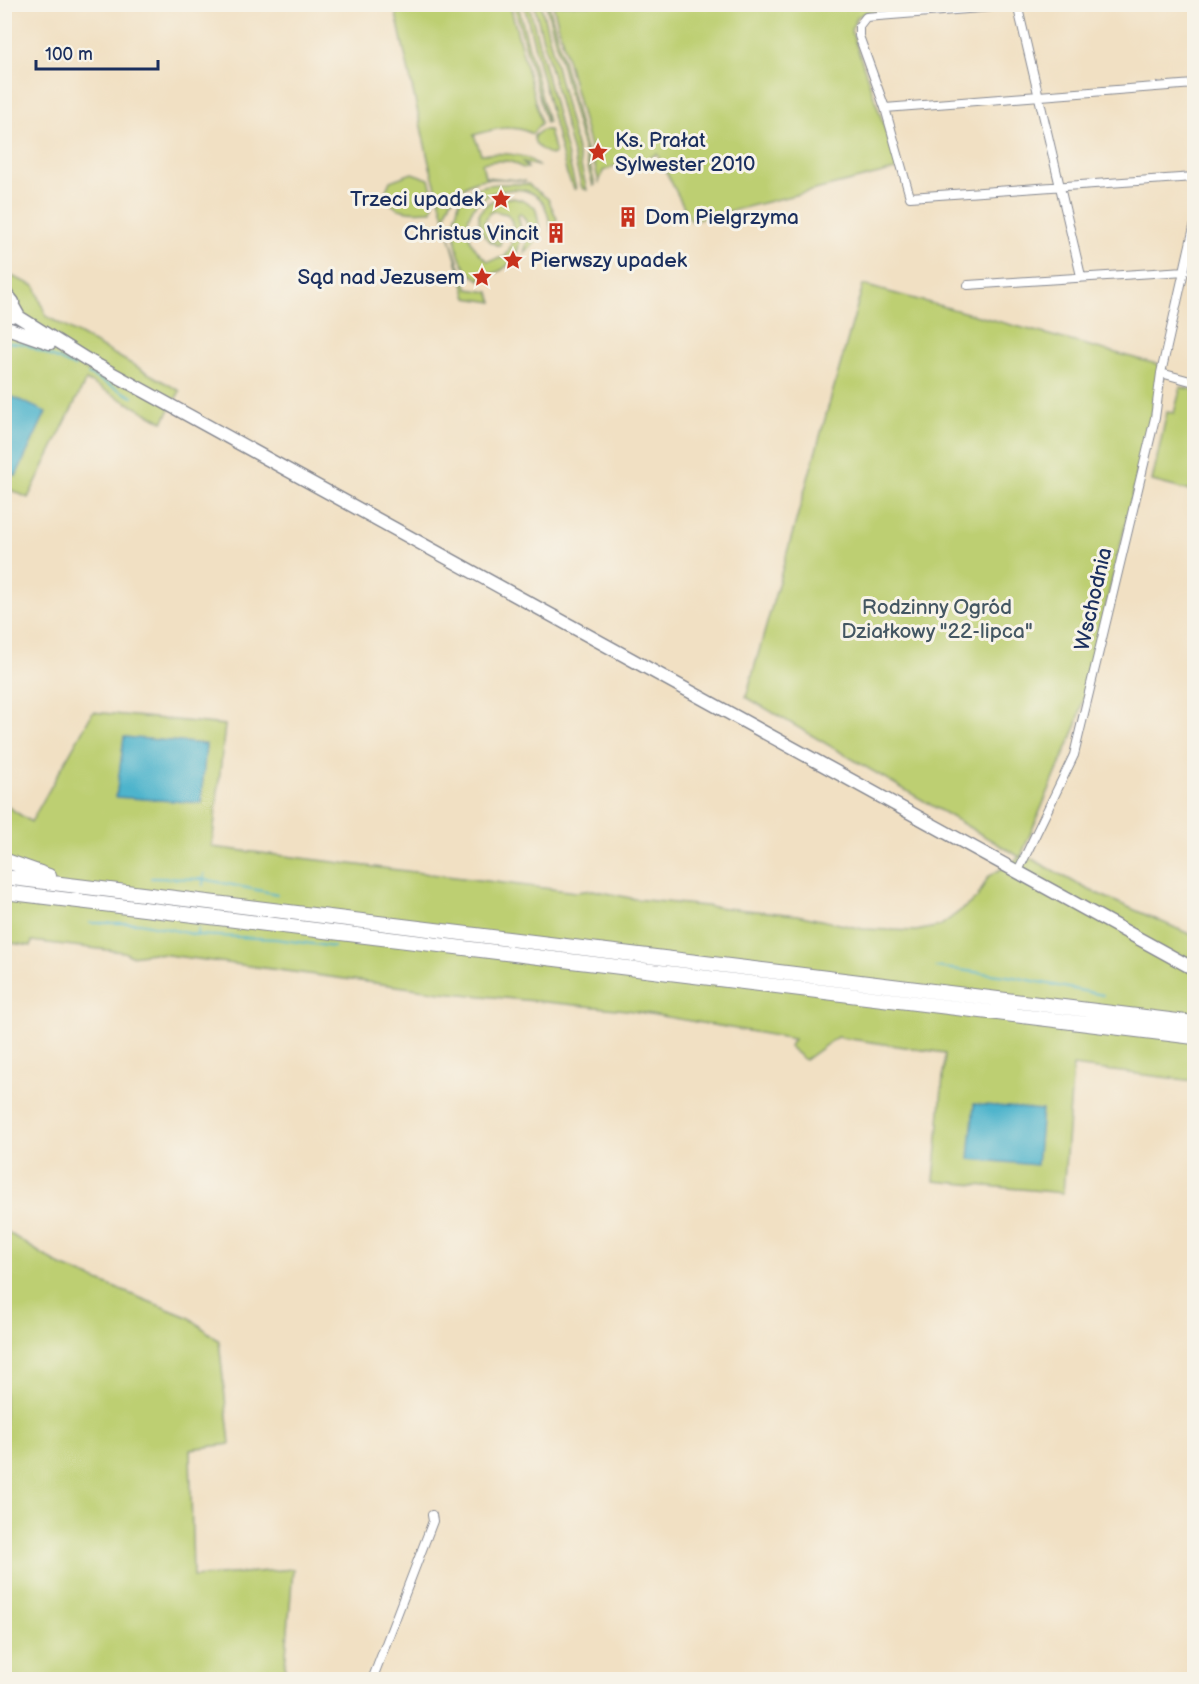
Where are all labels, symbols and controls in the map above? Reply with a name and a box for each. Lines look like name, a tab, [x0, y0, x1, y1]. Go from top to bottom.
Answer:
scale bar	[36, 33, 158, 71]
text: 100 m	[45, 44, 93, 65]
place label: Ks. Prałat Sylwester 2010	[615, 128, 755, 177]
place icon: Ks. Prałat Sylwester 2010	[586, 140, 610, 164]
place label: Trzeci upadek	[350, 187, 485, 212]
place icon: Trzeci upadek	[489, 187, 513, 211]
building icon: Dom Pielgrzyma	[616, 205, 640, 229]
place label: Dom Pielgrzyma	[645, 205, 799, 230]
place label: Christus Vincit	[404, 221, 540, 246]
building icon: Christus Vincit	[544, 221, 568, 245]
place icon: Pierwszy upadek	[501, 248, 525, 272]
place label: Pierwszy upadek	[530, 248, 688, 273]
place label: Sąd nad Jezusem	[297, 265, 465, 290]
place icon: Sąd nad Jezusem	[470, 265, 494, 289]
street label: Wschodnia	[1070, 545, 1117, 653]
park label: Rodzinny Ogród Działkowy "22-lipca"	[841, 595, 1033, 644]

